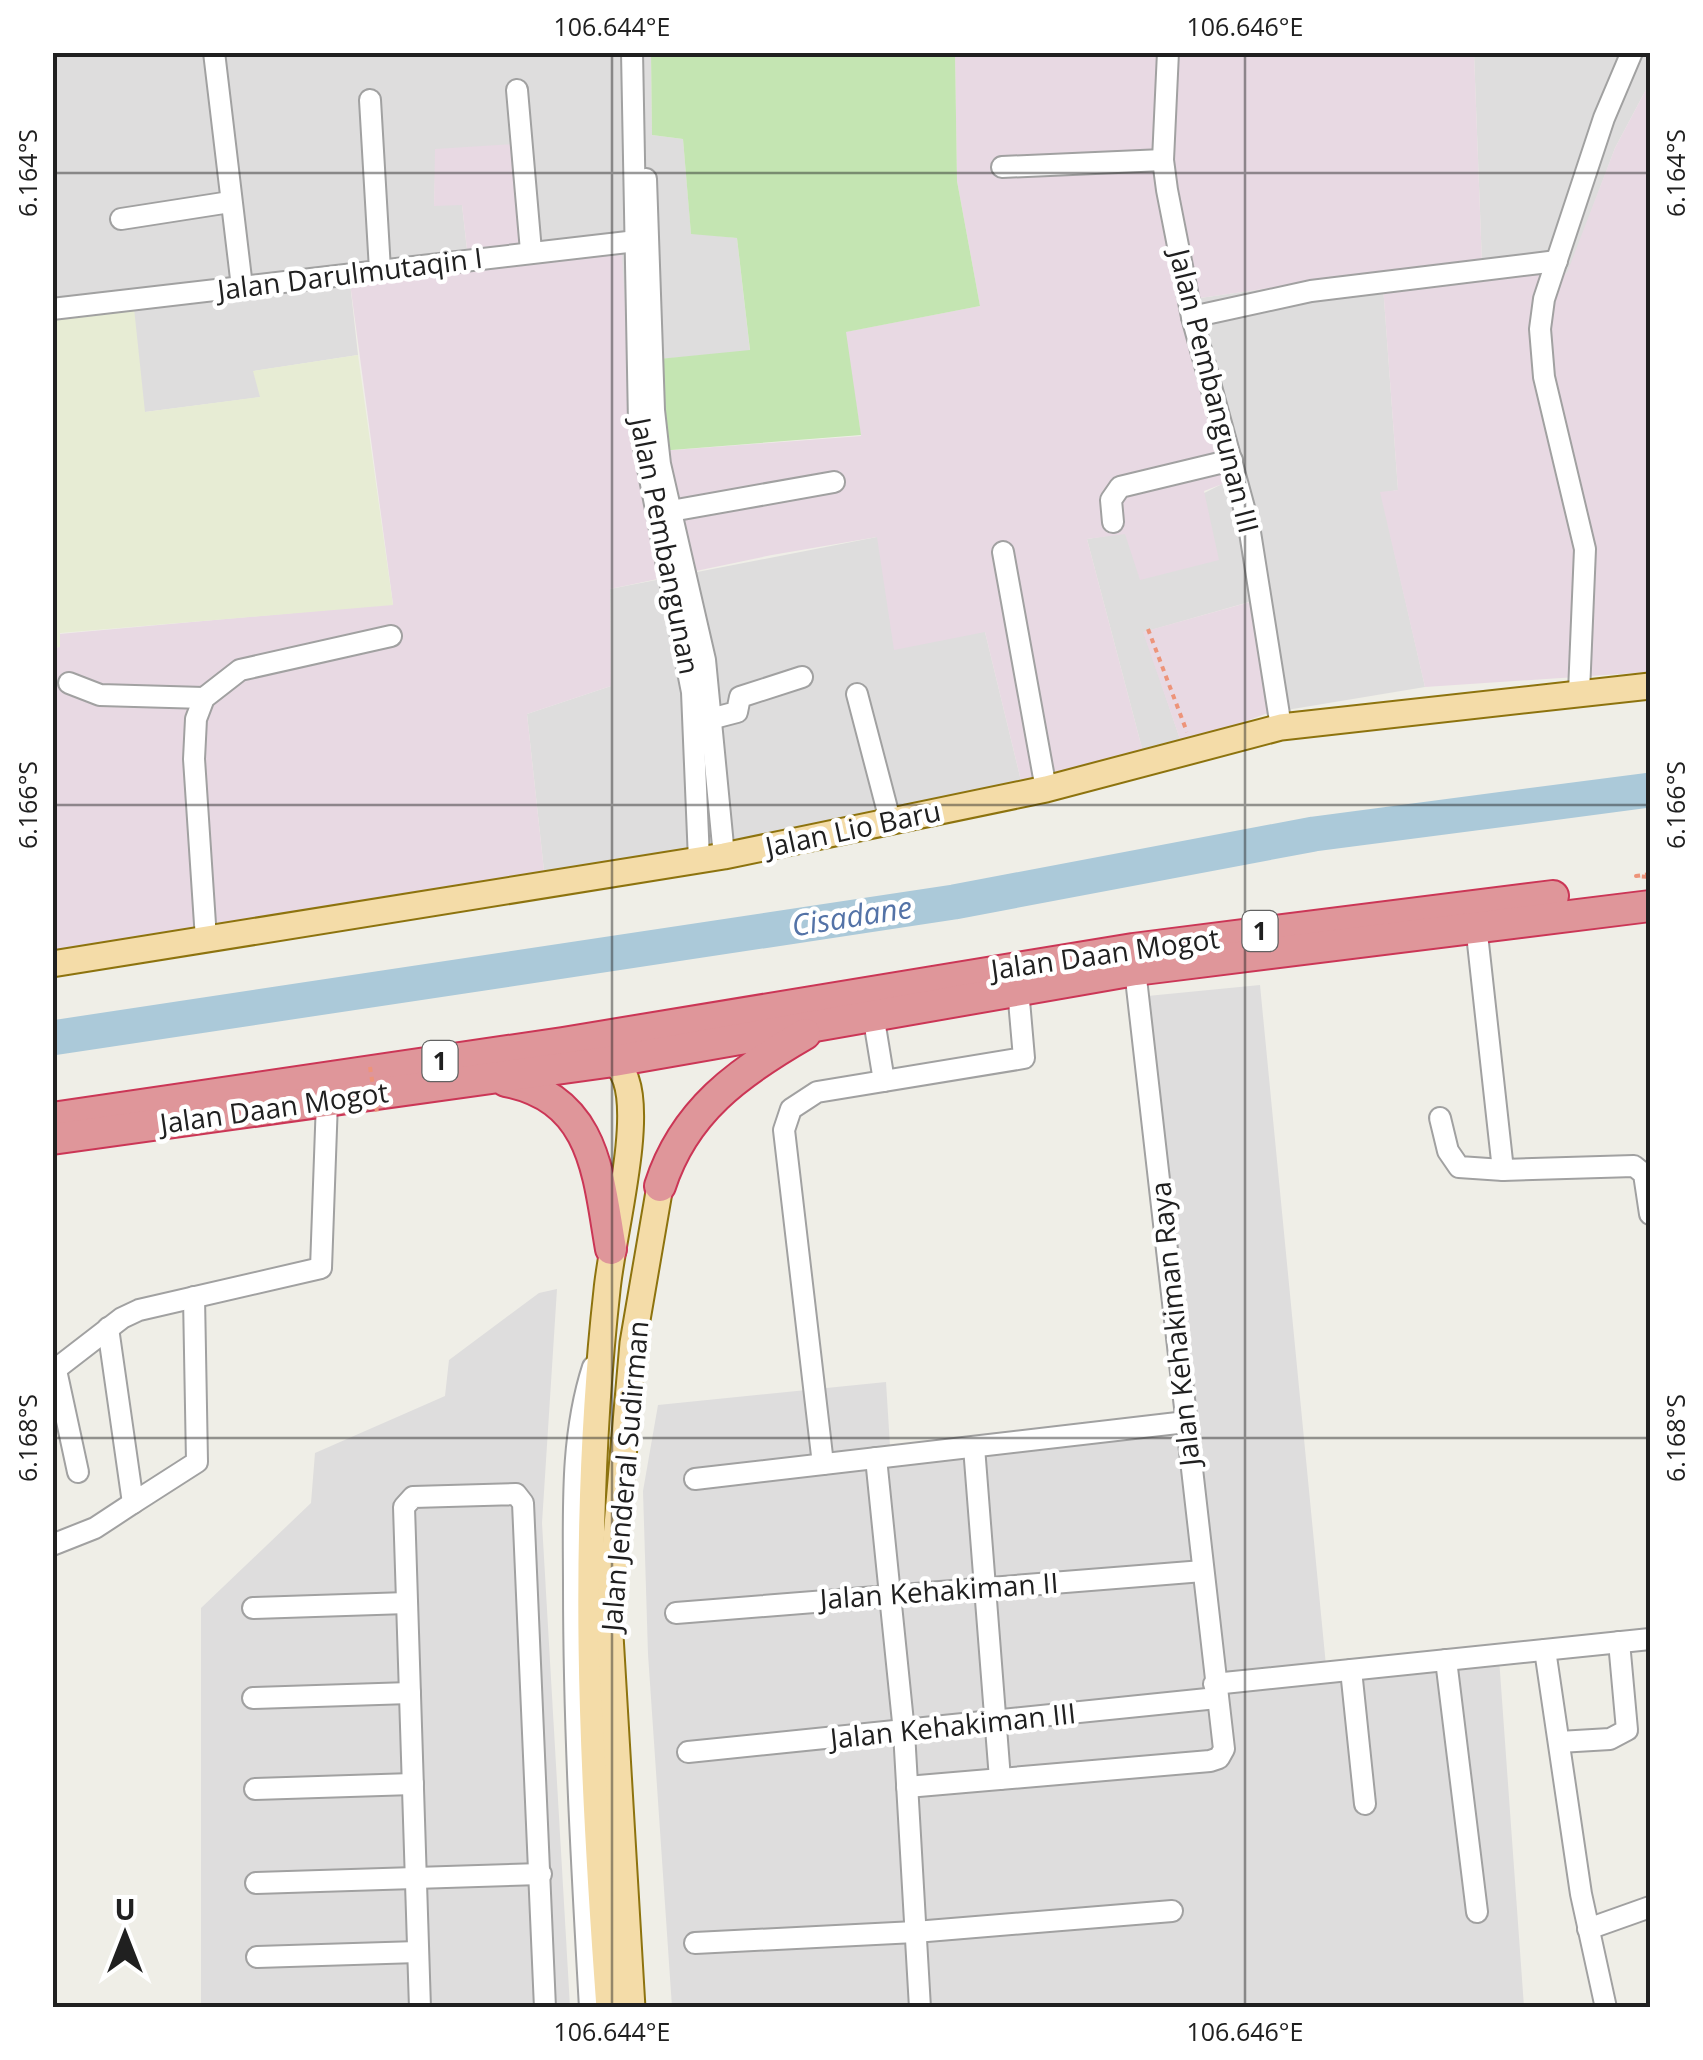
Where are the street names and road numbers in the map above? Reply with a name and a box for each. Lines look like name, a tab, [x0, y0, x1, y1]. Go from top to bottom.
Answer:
street label: Jalan Darulmutaqin I	[212, 238, 485, 308]
street label: Jalan Pembangunan III	[1161, 242, 1269, 537]
street label: Jalan Pembangunan	[622, 411, 710, 677]
street label: Jalan Lio Baru	[759, 791, 944, 866]
road number: 1	[1242, 911, 1278, 951]
street label: Jalan Daan Mogot	[985, 918, 1221, 988]
road number: 1	[422, 1041, 458, 1081]
street label: Jalan Daan Mogot	[154, 1072, 390, 1142]
street label: Jalan Kehakiman Raya	[1140, 1180, 1208, 1471]
street label: Jalan Jenderal Sudirman	[591, 1319, 657, 1636]
street label: Jalan Kehakiman II	[815, 1563, 1060, 1618]
street label: Jalan Kehakiman III	[825, 1693, 1078, 1757]

